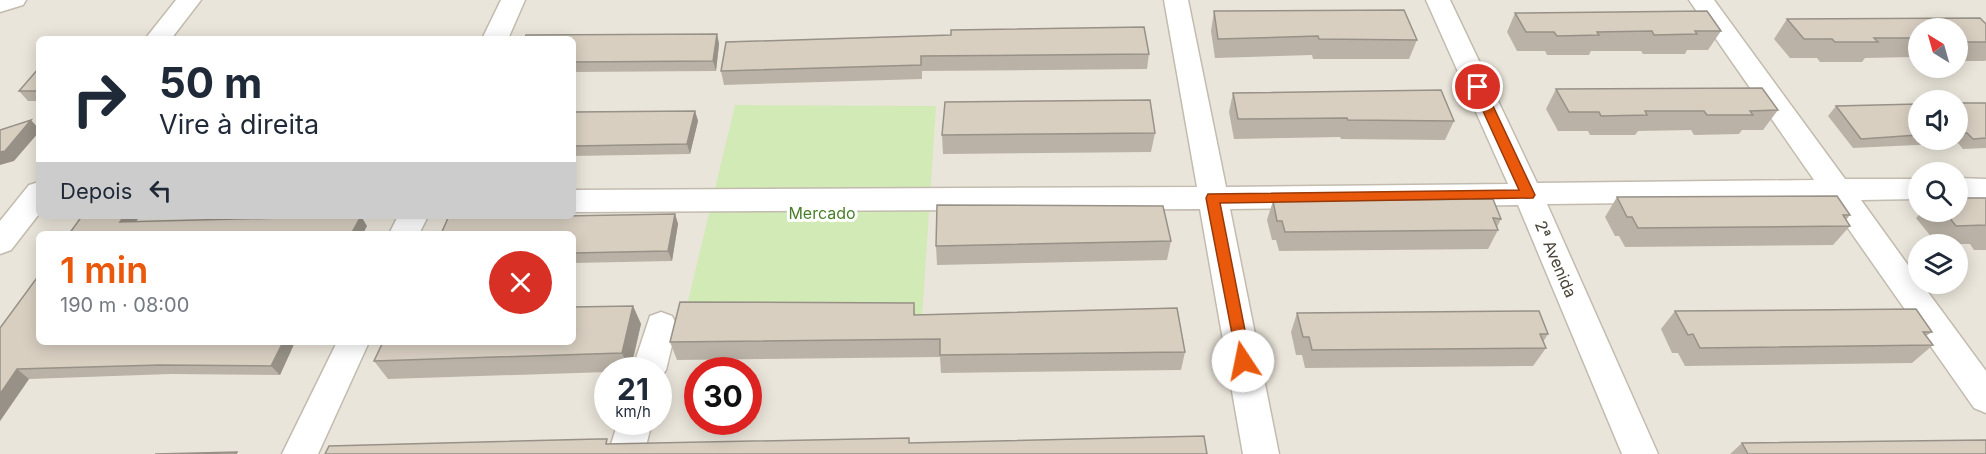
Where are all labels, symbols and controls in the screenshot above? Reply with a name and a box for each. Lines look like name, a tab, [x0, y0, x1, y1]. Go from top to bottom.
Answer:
north arrow	[1908, 18, 1968, 78]
map controls	[1908, 18, 1968, 294]
text: 50 m	[159, 57, 262, 108]
icon: right	[60, 60, 138, 138]
pin	[1452, 61, 1503, 112]
icon: arrive	[1461, 70, 1494, 103]
button: sound	[1908, 90, 1968, 150]
text: Vire à direita	[159, 108, 319, 141]
button: search	[1908, 162, 1968, 222]
icon: left	[144, 174, 177, 207]
text: Depois	[60, 178, 132, 204]
park label: Mercado	[788, 203, 856, 223]
street label: 2ª Avenida	[1531, 218, 1581, 300]
button: layers	[1908, 234, 1968, 294]
text: 1 min	[60, 248, 148, 292]
button: close	[489, 251, 552, 314]
text: 190 m · 08:00	[60, 293, 189, 317]
position arrow	[1211, 329, 1275, 393]
speed limit sign: 30	[684, 357, 762, 435]
text: 21	[617, 371, 649, 407]
text: km/h	[615, 402, 651, 421]

